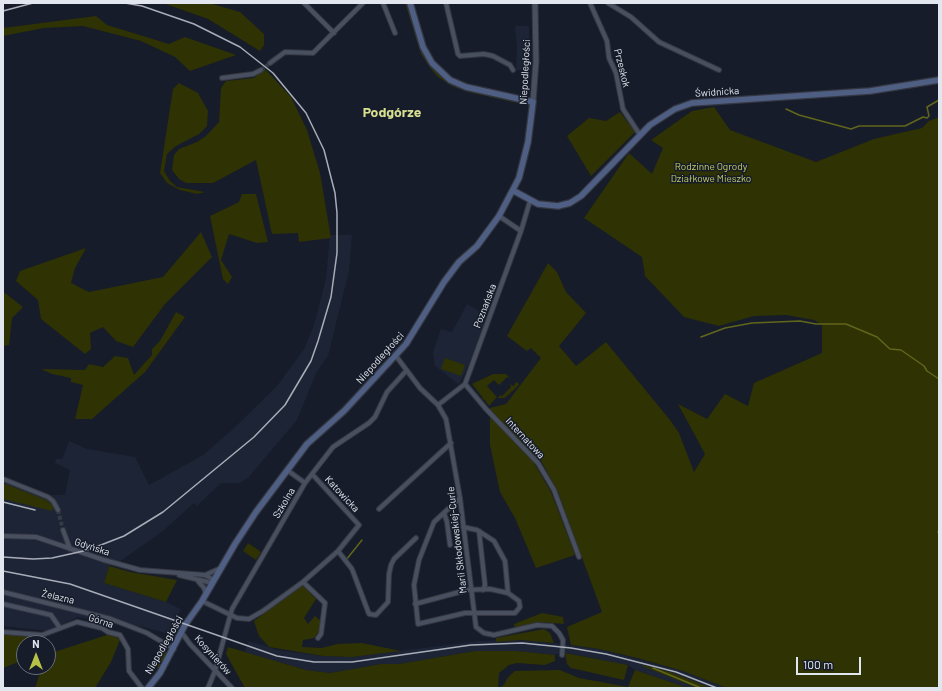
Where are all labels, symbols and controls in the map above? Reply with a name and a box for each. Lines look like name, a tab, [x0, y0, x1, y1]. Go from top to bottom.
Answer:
street label: Niepodległości	[517, 39, 533, 105]
street label: Przeskok	[611, 47, 633, 89]
street label: Świdnicka	[695, 84, 739, 100]
district label: Podgórze	[363, 104, 421, 120]
park label: Rodzinne Ogrody Działkowe Mieszko	[671, 161, 751, 184]
street label: Poznańska	[471, 282, 499, 330]
street label: Niepodległości	[354, 330, 406, 386]
street label: Internatowa	[503, 415, 547, 461]
street label: Katowicka	[322, 473, 362, 515]
street label: Szkolna	[270, 486, 298, 520]
street label: Marii Skłodowskiej-Curie	[445, 486, 469, 594]
street label: Gdyńska	[73, 536, 111, 558]
street label: Żelazna	[40, 587, 76, 607]
street label: Górna	[87, 611, 115, 631]
street label: Niepodległości	[142, 614, 186, 676]
street label: Kosynierów	[192, 632, 234, 678]
north arrow	[16, 635, 56, 675]
text: N	[32, 637, 40, 650]
scale bar	[798, 649, 863, 675]
text: 100 m	[803, 657, 833, 671]

